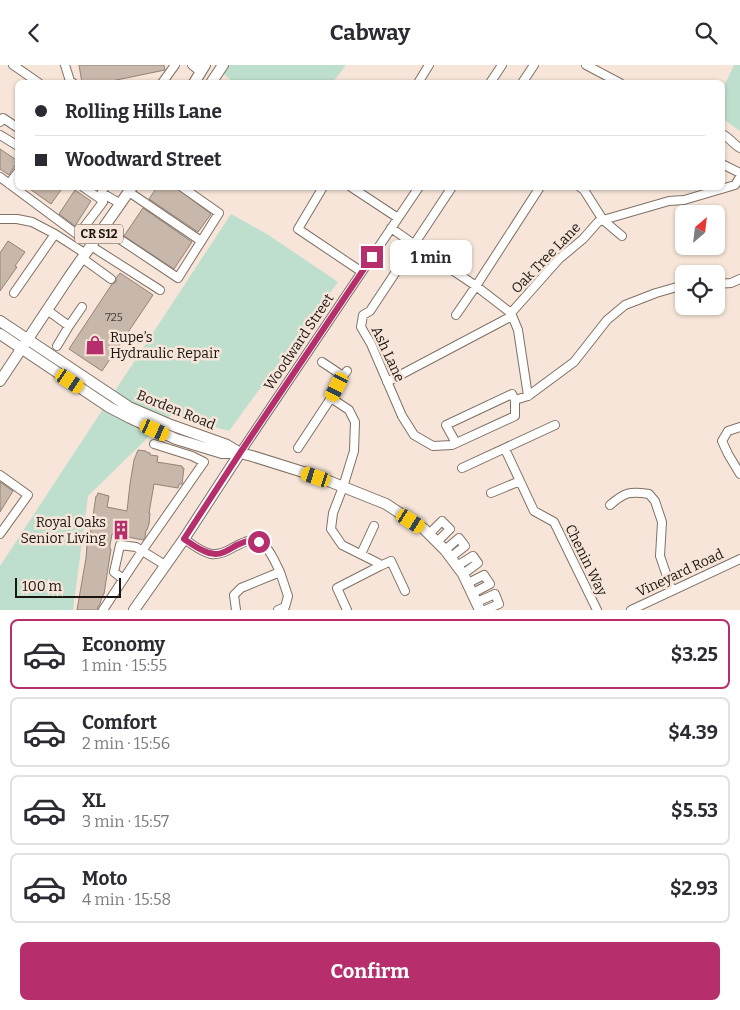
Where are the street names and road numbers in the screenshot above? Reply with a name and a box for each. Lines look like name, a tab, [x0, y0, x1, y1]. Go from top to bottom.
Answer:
street label: Oak Tree Lane	[508, 219, 584, 297]
road number: CR S12	[75, 225, 123, 243]
street label: Woodward Street	[260, 291, 338, 393]
street label: Ash Lane	[368, 323, 408, 385]
street label: Borden Road	[134, 387, 218, 433]
street label: Chenin Way	[561, 521, 611, 599]
street label: Vineyard Road	[634, 545, 726, 601]

